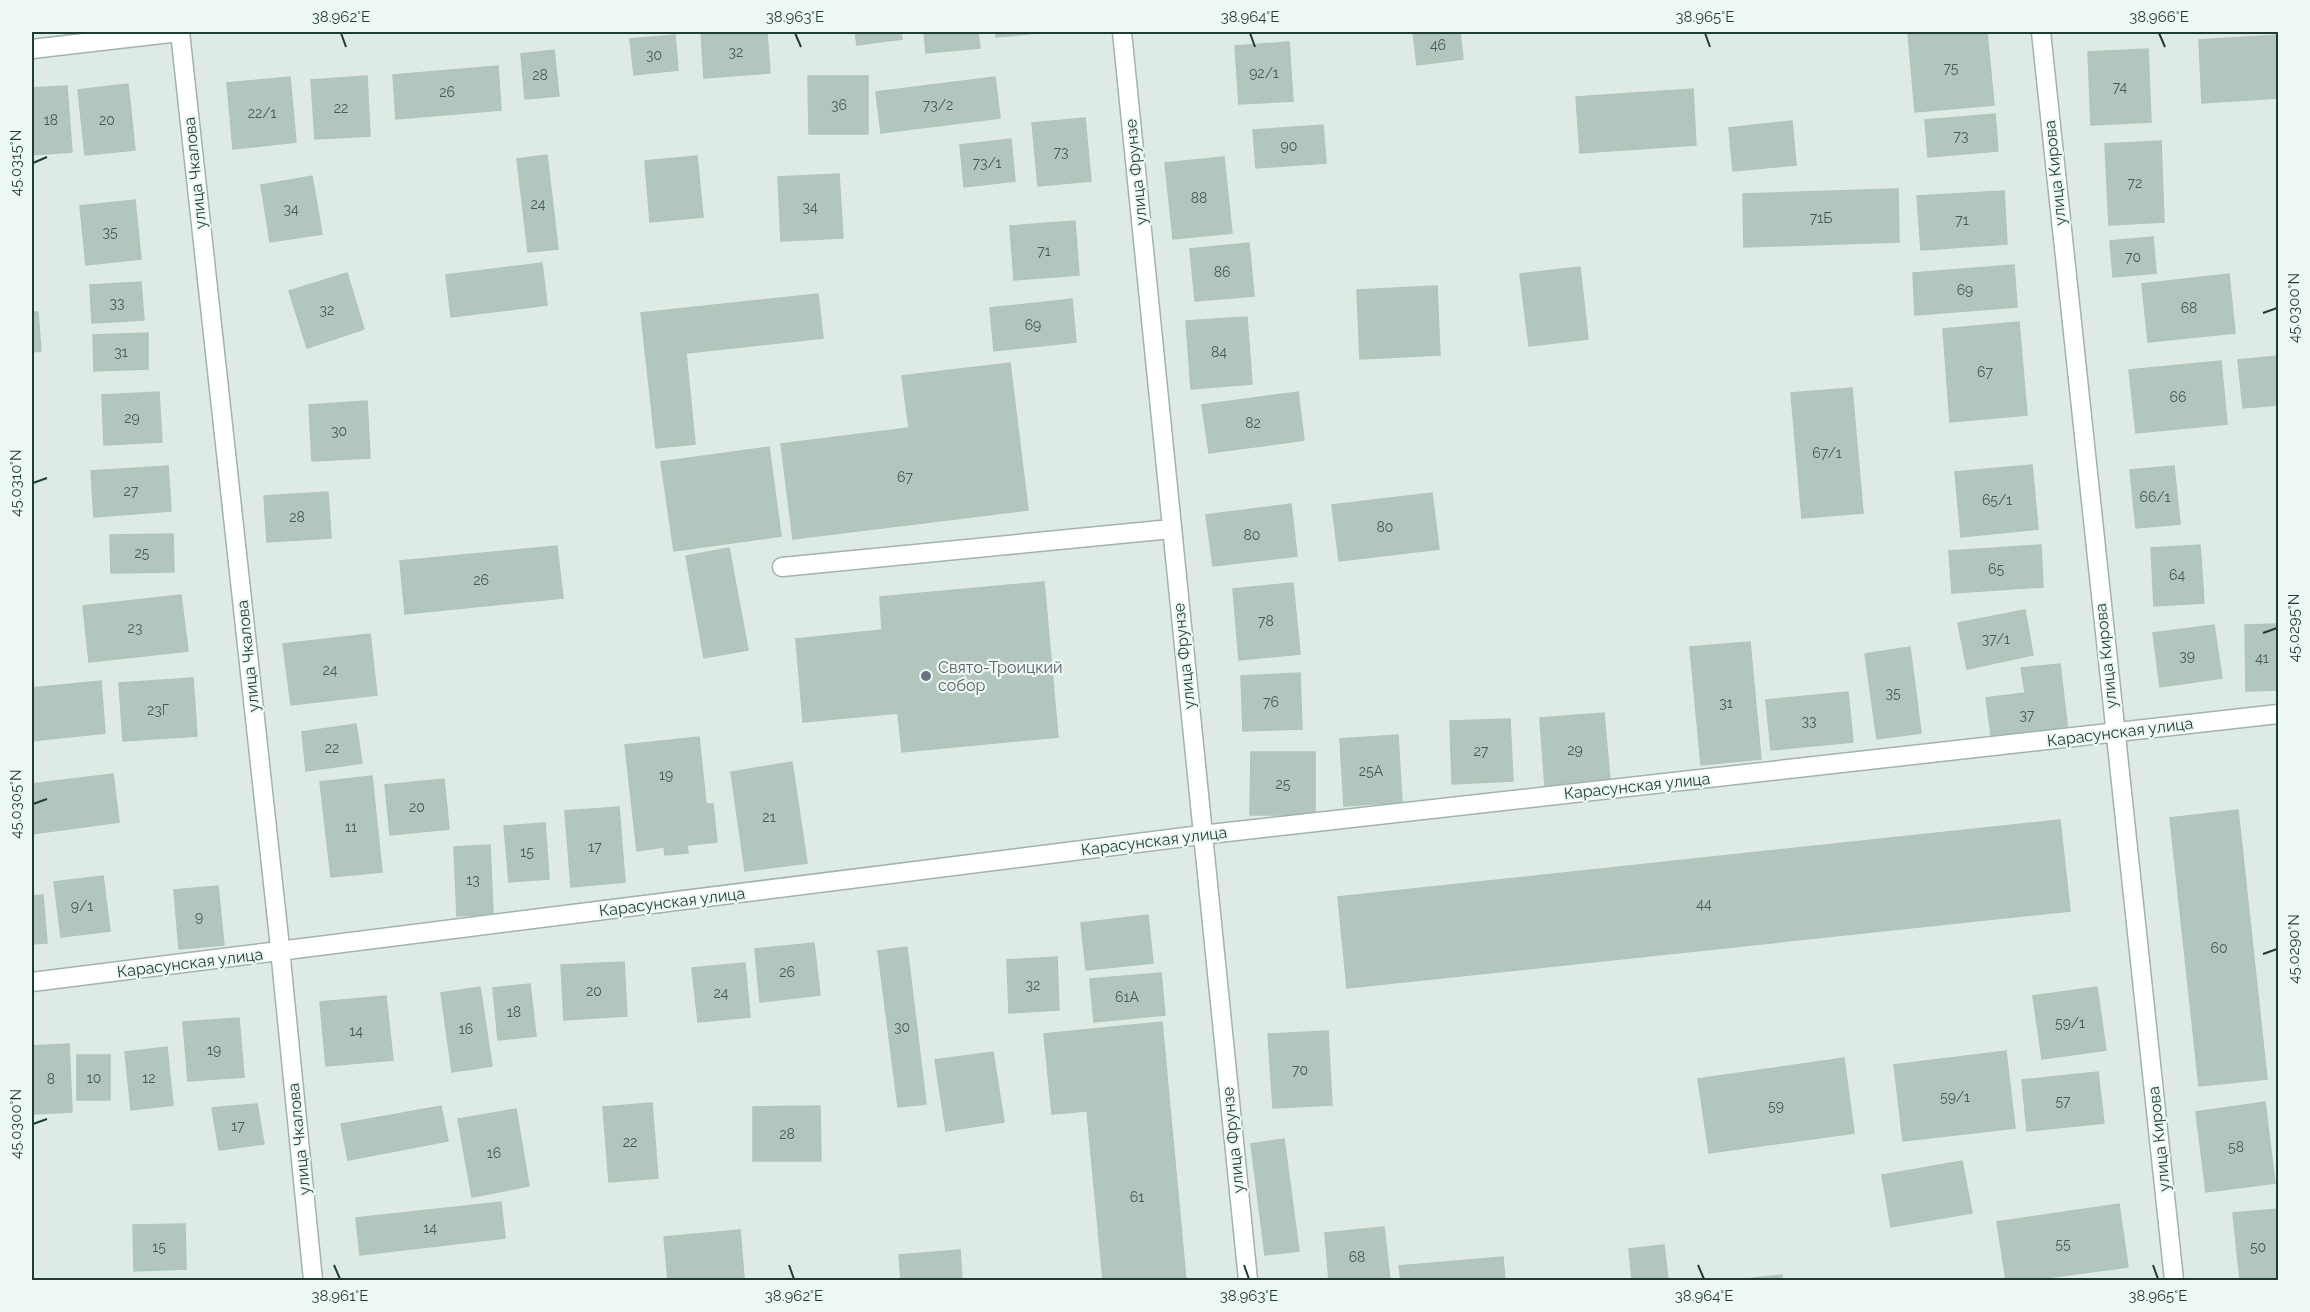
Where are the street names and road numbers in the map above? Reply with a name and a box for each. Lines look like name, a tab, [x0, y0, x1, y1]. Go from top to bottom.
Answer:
street label: улица Чкалова	[180, 116, 210, 230]
street label: улица Фрунзе	[1121, 118, 1151, 226]
street label: улица Кирова	[2040, 119, 2070, 227]
street label: улица Чкалова	[233, 599, 263, 713]
street label: улица Фрунзе	[1169, 602, 1199, 710]
street label: улица Кирова	[2091, 602, 2121, 710]
street label: Карасунская улица	[2046, 714, 2194, 750]
street label: Карасунская улица	[1563, 769, 1711, 803]
street label: Карасунская улица	[1080, 823, 1228, 859]
street label: Карасунская улица	[598, 884, 746, 920]
street label: Карасунская улица	[116, 945, 264, 981]
street label: улица Чкалова	[284, 1082, 314, 1196]
street label: улица Кирова	[2144, 1085, 2174, 1193]
street label: улица Фрунзе	[1218, 1086, 1248, 1194]

